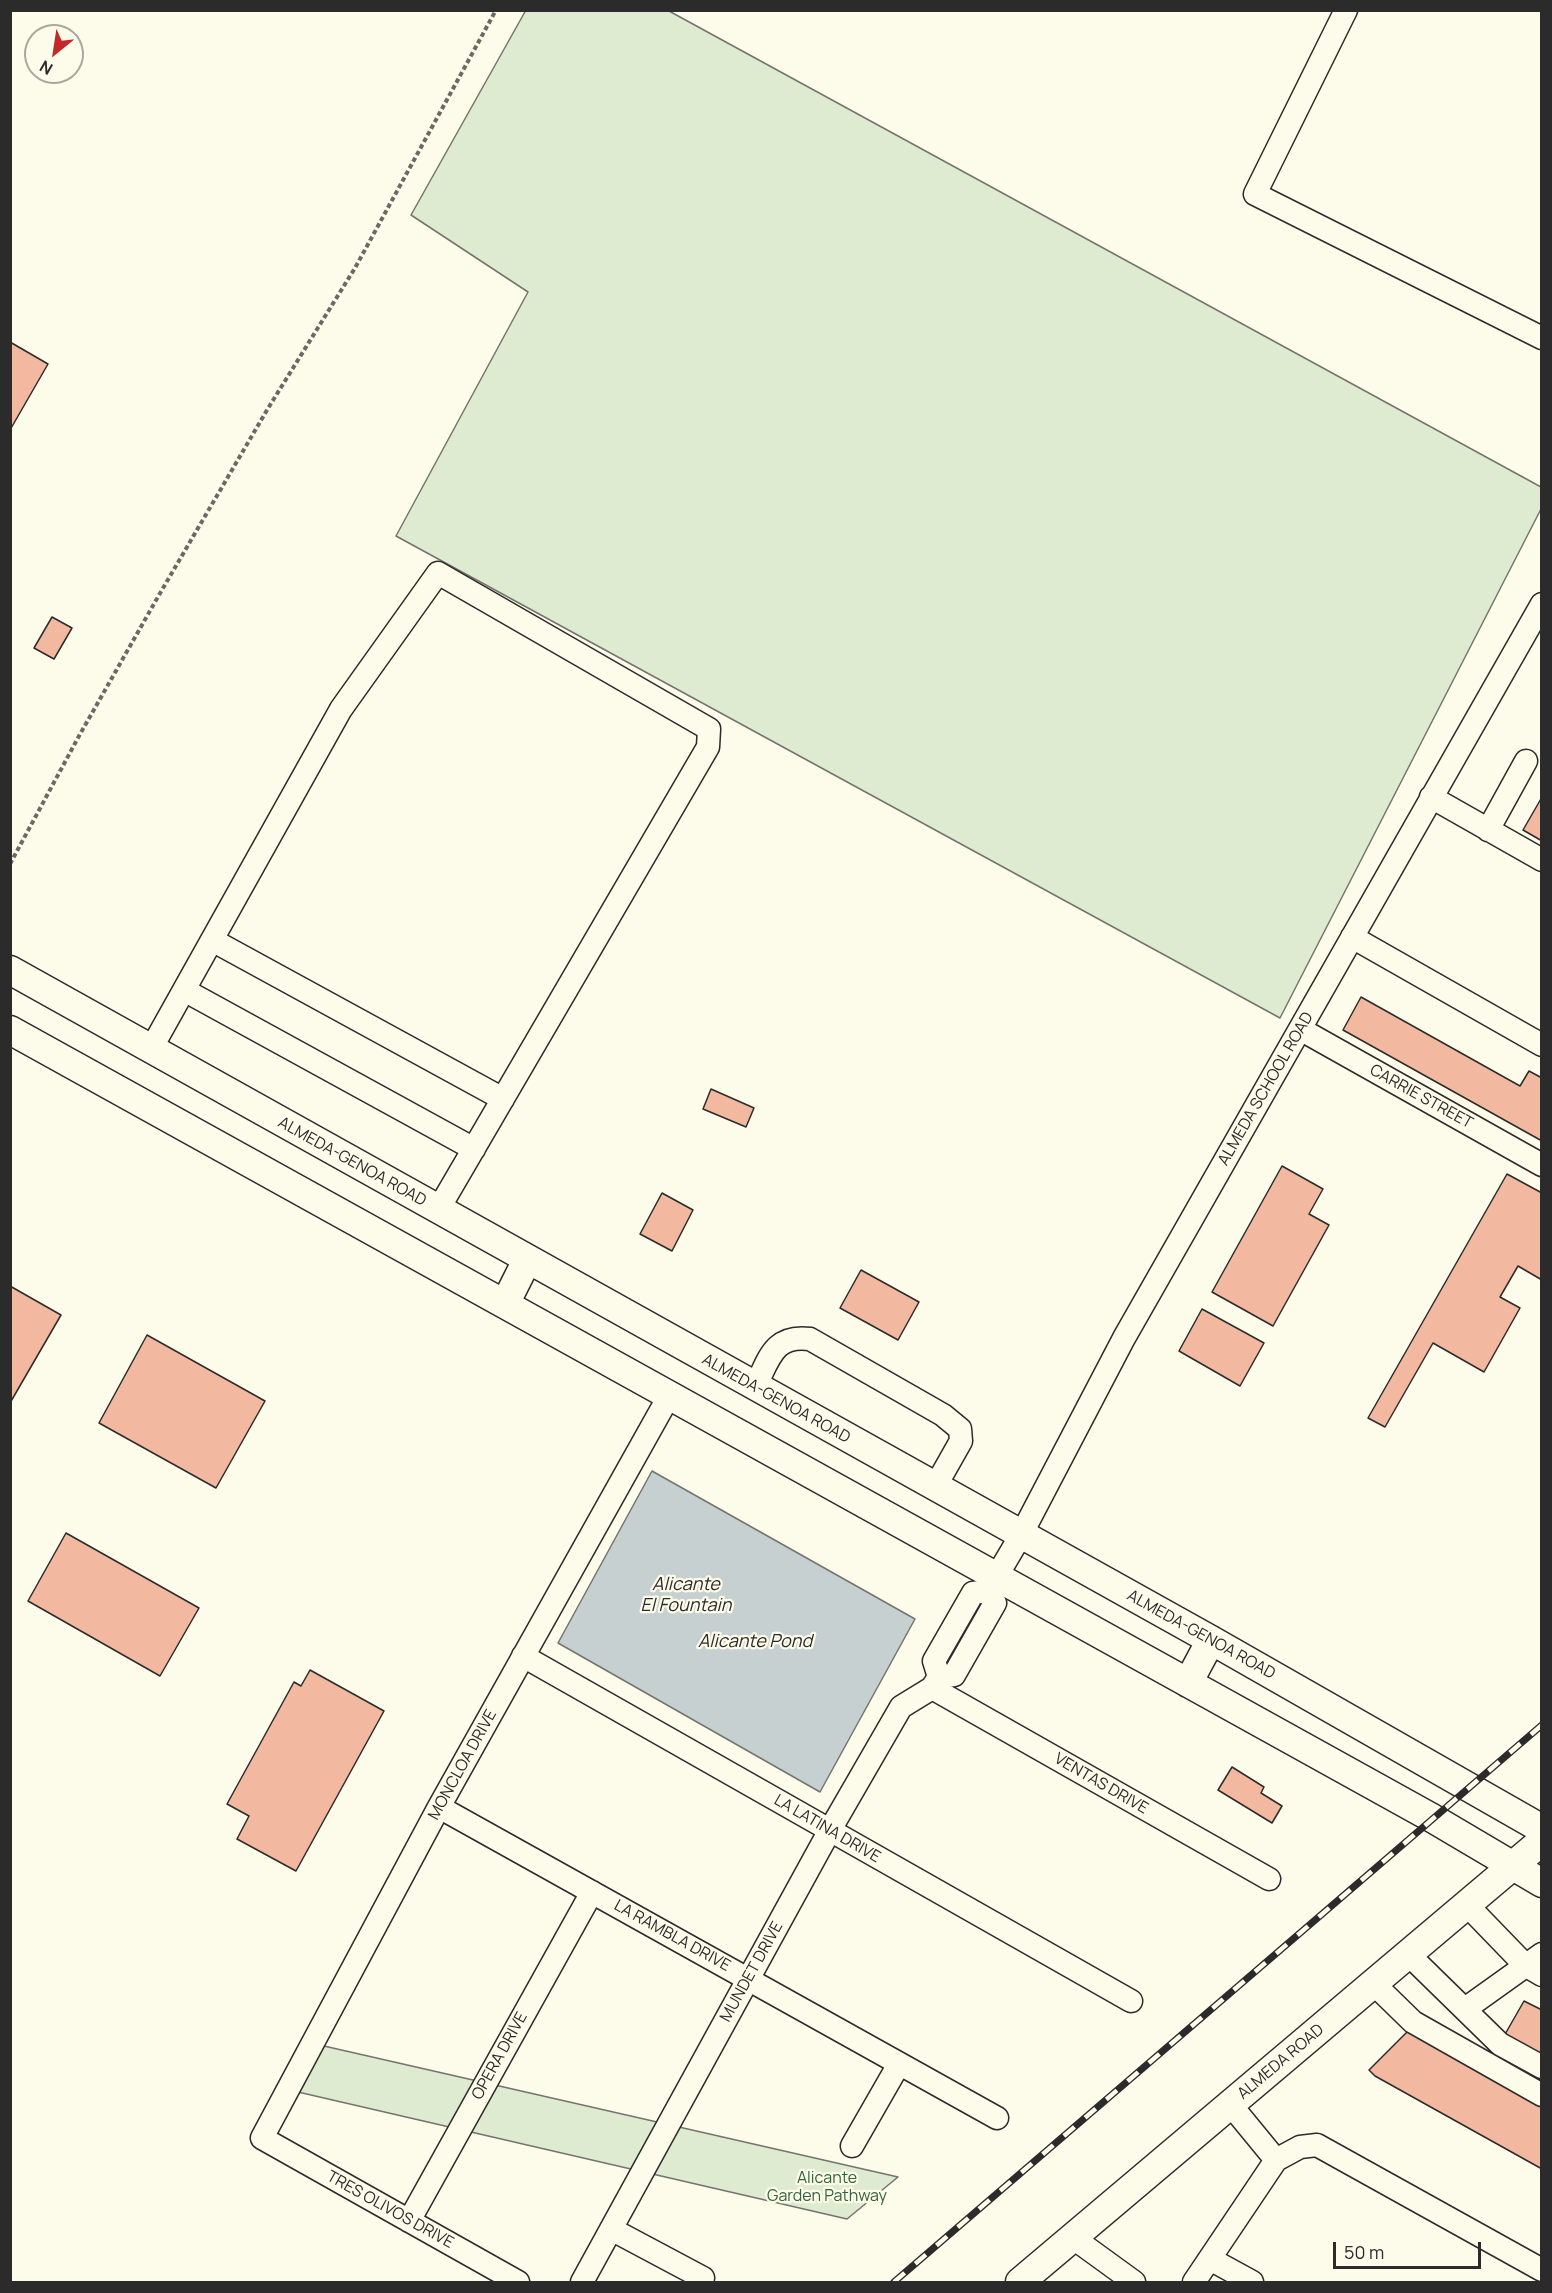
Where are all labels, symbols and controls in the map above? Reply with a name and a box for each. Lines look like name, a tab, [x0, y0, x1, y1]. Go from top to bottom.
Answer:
north arrow	[24, 24, 84, 84]
text: N	[36, 55, 56, 80]
street label: ALMEDA SCHOOL ROAD	[1214, 1009, 1318, 1169]
street label: CARRIE STREET	[1366, 1061, 1476, 1133]
street label: ALMEDA-GENOA ROAD	[275, 1113, 429, 1211]
street label: ALMEDA-GENOA ROAD	[699, 1350, 853, 1448]
water label: Alicante El Fountain	[641, 1574, 731, 1616]
street label: ALMEDA-GENOA ROAD	[1124, 1586, 1278, 1684]
water label: Alicante Pond	[698, 1631, 812, 1653]
street label: MONCLOA DRIVE	[425, 1706, 501, 1824]
street label: VENTAS DRIVE	[1051, 1749, 1151, 1819]
street label: LA LATINA DRIVE	[770, 1791, 884, 1867]
street label: LA RAMBLA DRIVE	[611, 1896, 733, 1976]
street label: MUNDET DRIVE	[717, 1919, 787, 2025]
street label: OPERA DRIVE	[468, 2009, 532, 2103]
street label: ALMEDA ROAD	[1234, 2020, 1328, 2104]
street label: TRES OLIVOS DRIVE	[323, 2167, 457, 2253]
park label: Alicante Garden Pathway	[767, 2169, 887, 2207]
scale bar	[1336, 2230, 1484, 2268]
text: 50 m	[1344, 2240, 1384, 2264]

